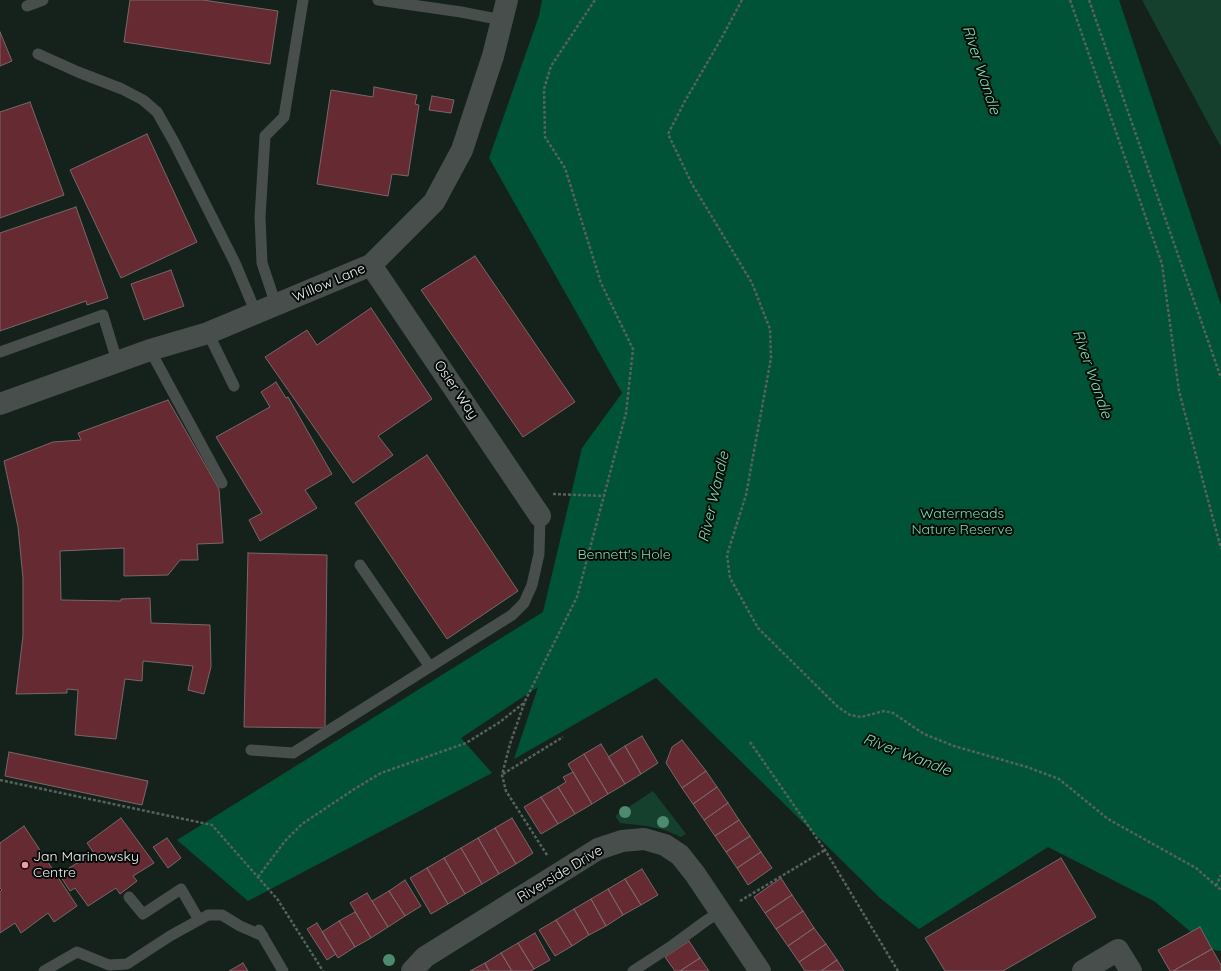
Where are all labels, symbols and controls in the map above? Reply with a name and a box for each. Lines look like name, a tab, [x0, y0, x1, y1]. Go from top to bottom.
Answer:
water label: River Wandle	[958, 23, 1004, 117]
street label: Willow Lane	[290, 260, 368, 306]
water label: River Wandle	[1068, 327, 1116, 421]
street label: Osier Way	[430, 357, 482, 423]
water label: River Wandle	[695, 450, 733, 544]
park label: Watermeads Nature Reserve	[911, 506, 1013, 538]
park label: Bennett's Hole	[577, 547, 671, 563]
water label: River Wandle	[861, 730, 953, 780]
street label: Riverside Drive	[514, 842, 606, 906]
place label: Jan Marinowsky Centre	[33, 849, 139, 882]
marker: Jan Marinowsky Centre	[20, 860, 30, 870]

